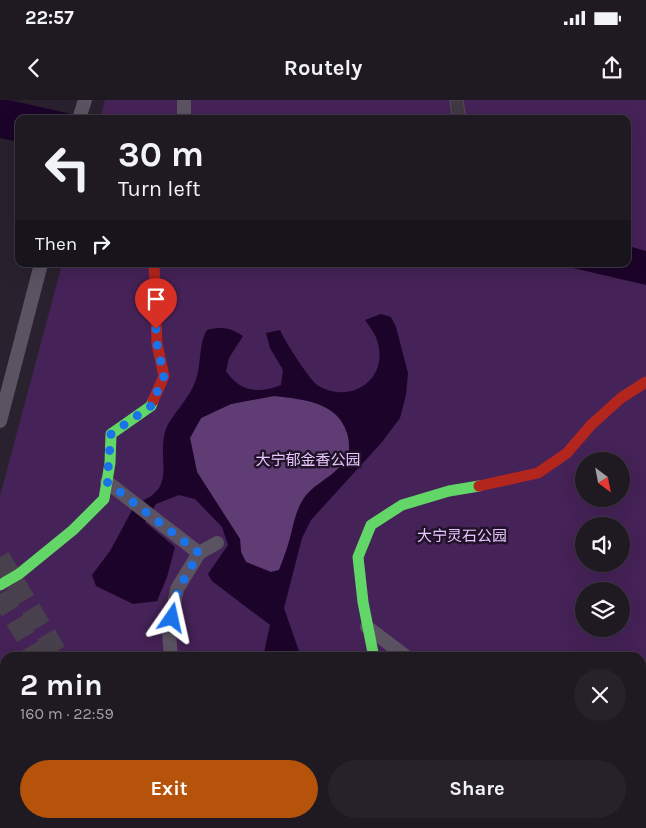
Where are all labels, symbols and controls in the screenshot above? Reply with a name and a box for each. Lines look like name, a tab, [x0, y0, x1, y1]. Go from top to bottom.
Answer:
text: 22:57	[25, 7, 74, 29]
icon: back	[20, 54, 48, 82]
icon: share	[598, 54, 626, 82]
text: Routely	[284, 55, 362, 81]
text: 30 m	[118, 134, 204, 175]
icon: left	[35, 135, 100, 200]
text: Turn left	[118, 176, 201, 202]
icon: right	[87, 230, 115, 258]
text: Then	[35, 233, 77, 255]
pin	[135, 278, 177, 329]
icon: arrive	[142, 285, 170, 313]
park label: 大宁郁金香公园	[255, 451, 361, 469]
north arrow	[575, 452, 630, 508]
map controls	[575, 452, 630, 637]
button: sound	[575, 517, 630, 572]
park label: 大宁灵石公园	[417, 527, 507, 545]
button: layers	[575, 582, 630, 637]
position arrow	[145, 591, 197, 643]
text: 2 min	[20, 667, 103, 703]
button: close	[574, 669, 626, 721]
text: 160 m · 22:59	[20, 704, 114, 723]
button: Exit	[20, 760, 318, 818]
button: Share	[328, 760, 626, 818]

